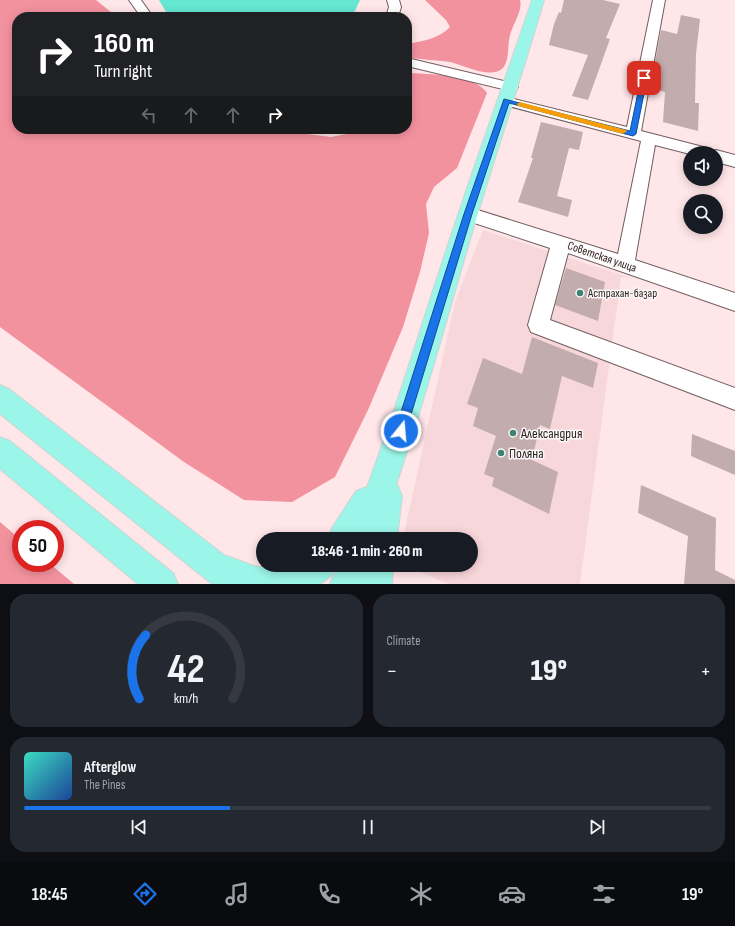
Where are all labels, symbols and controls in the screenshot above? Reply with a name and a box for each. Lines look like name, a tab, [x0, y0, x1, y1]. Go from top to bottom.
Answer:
text: 160 m	[94, 27, 154, 60]
icon: right	[28, 28, 80, 80]
text: Turn right	[94, 61, 152, 82]
pin	[627, 61, 661, 95]
icon: arrive	[633, 67, 655, 89]
icon: left	[138, 104, 160, 126]
icon: ahead	[180, 104, 202, 126]
icon: ahead	[222, 104, 244, 126]
icon: right	[264, 104, 286, 126]
map controls	[683, 146, 723, 234]
button: sound	[683, 146, 723, 186]
button: search	[683, 194, 723, 234]
street label: Советская улица	[565, 238, 639, 276]
place label: Астрахан-базар	[587, 286, 657, 301]
marker: Астрахан-базар	[575, 288, 585, 298]
position arrow	[380, 410, 422, 452]
place label: Александрия	[520, 425, 582, 442]
marker: Александрия	[508, 428, 518, 438]
place label: Поляна	[509, 445, 544, 462]
marker: Поляна	[496, 448, 506, 458]
speed limit sign: 50	[12, 520, 64, 572]
text: 18:46 · 1 min · 260 m	[312, 542, 422, 561]
text: Climate	[387, 633, 420, 649]
text: 42	[167, 644, 205, 693]
text: 19°	[530, 653, 567, 689]
text: −	[387, 658, 397, 685]
text: +	[700, 658, 711, 685]
text: km/h	[174, 689, 199, 706]
text: Afterglow	[84, 758, 136, 777]
text: The Pines	[84, 777, 125, 793]
icon: previous	[128, 816, 150, 838]
icon: pause	[357, 816, 379, 838]
icon: next	[586, 816, 608, 838]
icon: directions	[131, 880, 159, 908]
icon: music	[223, 880, 251, 908]
icon: phone	[315, 880, 343, 908]
icon: climate	[407, 880, 435, 908]
icon: car	[498, 880, 526, 908]
icon: filters	[590, 880, 618, 908]
text: 18:45	[32, 884, 68, 905]
text: 19°	[682, 884, 703, 905]

